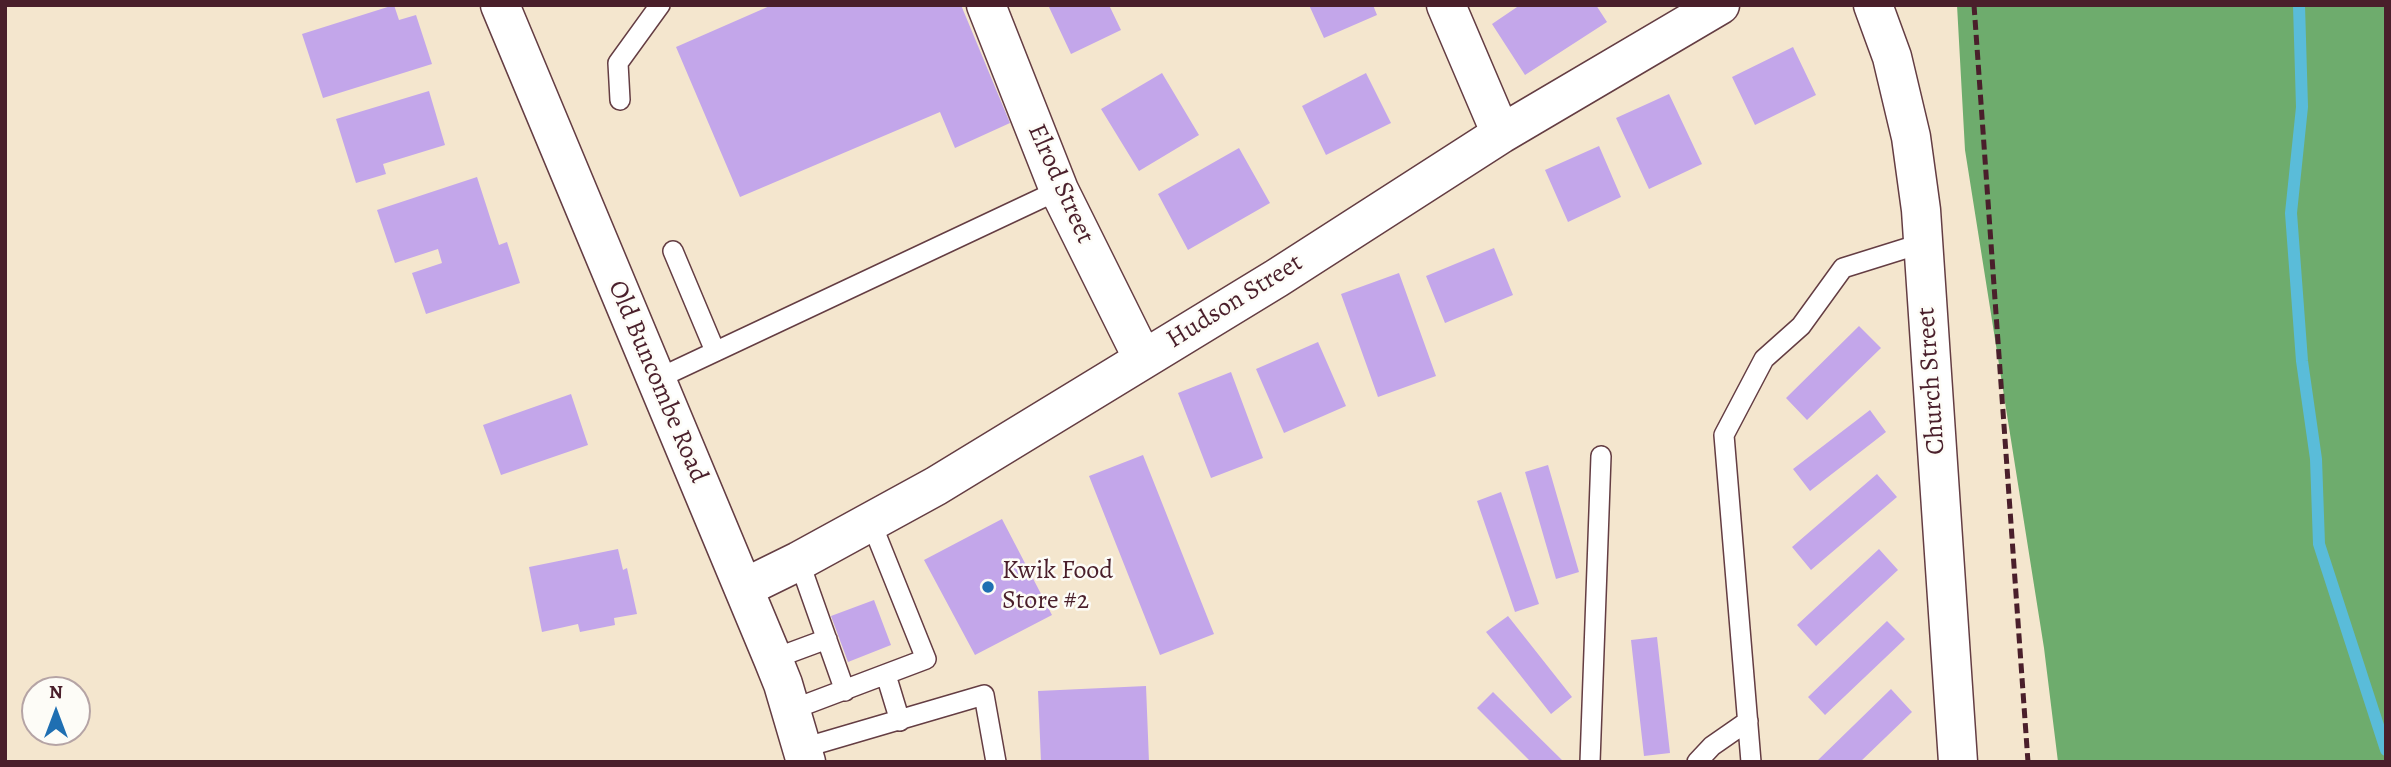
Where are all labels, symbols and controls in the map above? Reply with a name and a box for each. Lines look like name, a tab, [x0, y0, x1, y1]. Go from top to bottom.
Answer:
street label: Elrod Street	[1020, 119, 1100, 249]
street label: Hudson Street	[1161, 248, 1309, 356]
street label: Old Buncombe Road	[600, 276, 714, 488]
street label: Church Street	[1911, 306, 1953, 456]
place label: Kwik Food Store #2	[1002, 556, 1113, 618]
marker: Kwik Food Store #2	[980, 579, 996, 595]
north arrow	[21, 676, 91, 746]
text: N	[49, 679, 63, 705]

